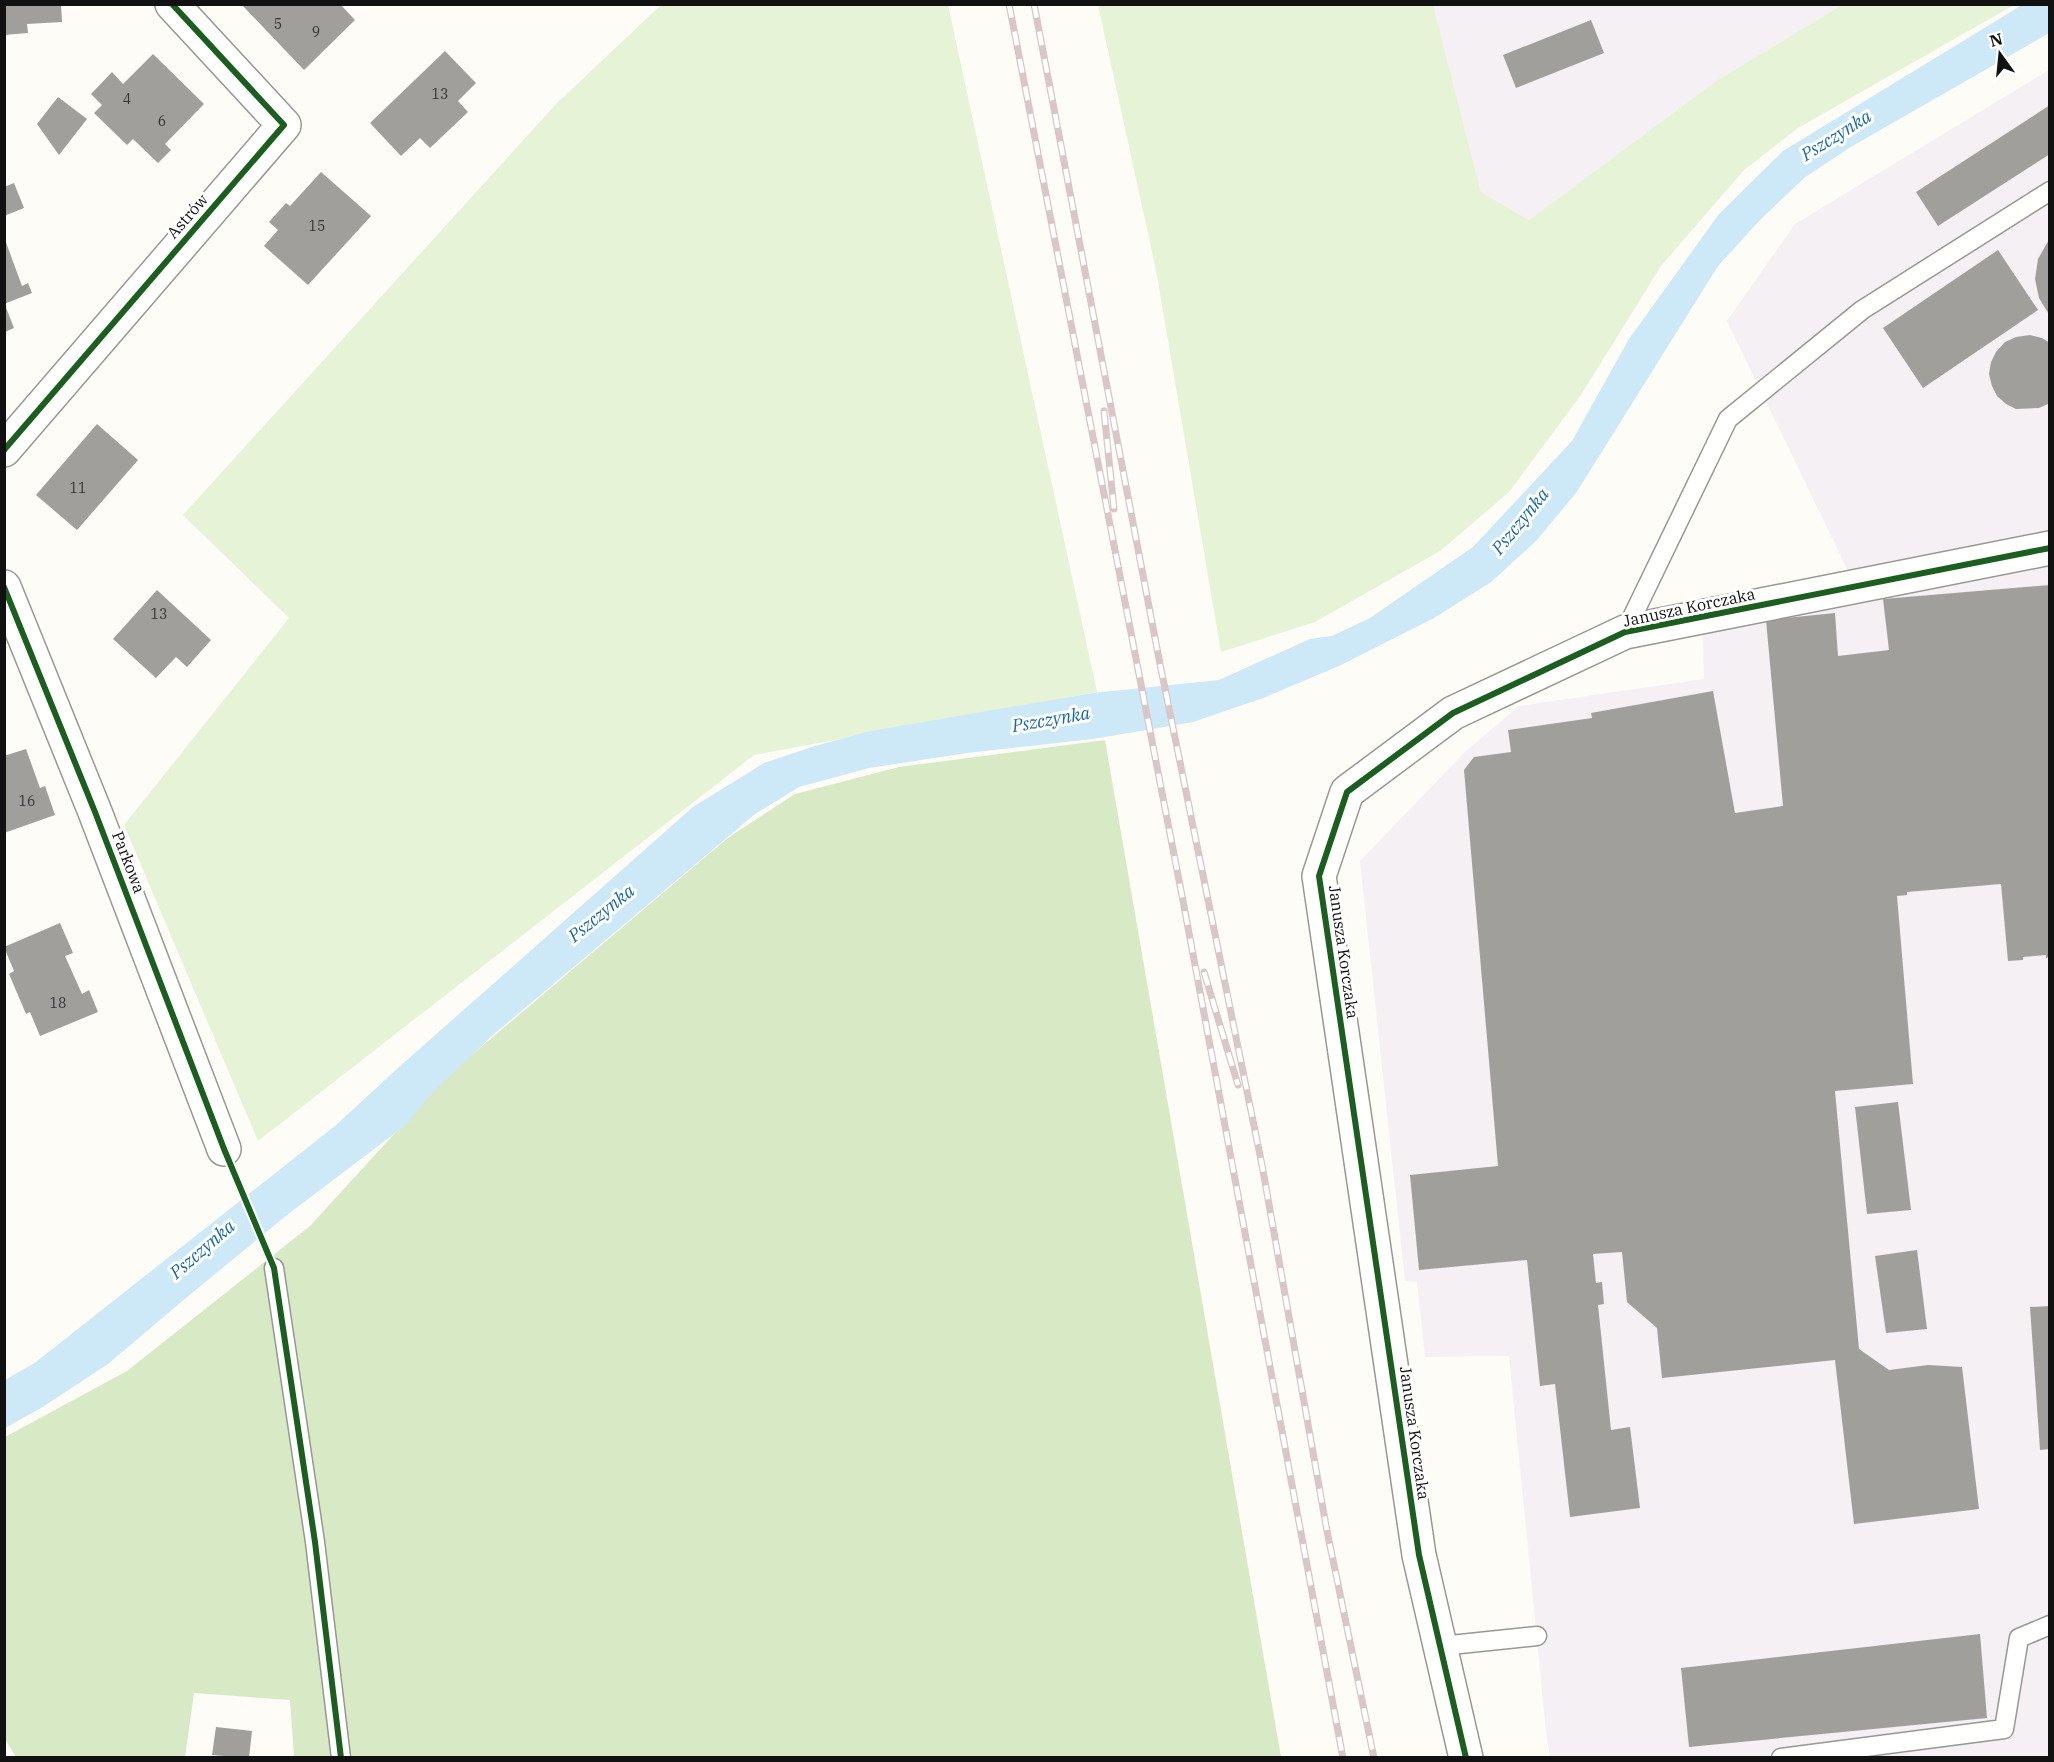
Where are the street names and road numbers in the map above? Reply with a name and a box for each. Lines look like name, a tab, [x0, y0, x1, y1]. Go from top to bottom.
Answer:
street label: Astrów	[162, 189, 212, 242]
street label: Janusza Korczaka	[1621, 583, 1757, 631]
street label: Parkowa	[108, 828, 150, 896]
street label: Janusza Korczaka	[1325, 884, 1363, 1020]
street label: Janusza Korczaka	[1396, 1365, 1434, 1501]

